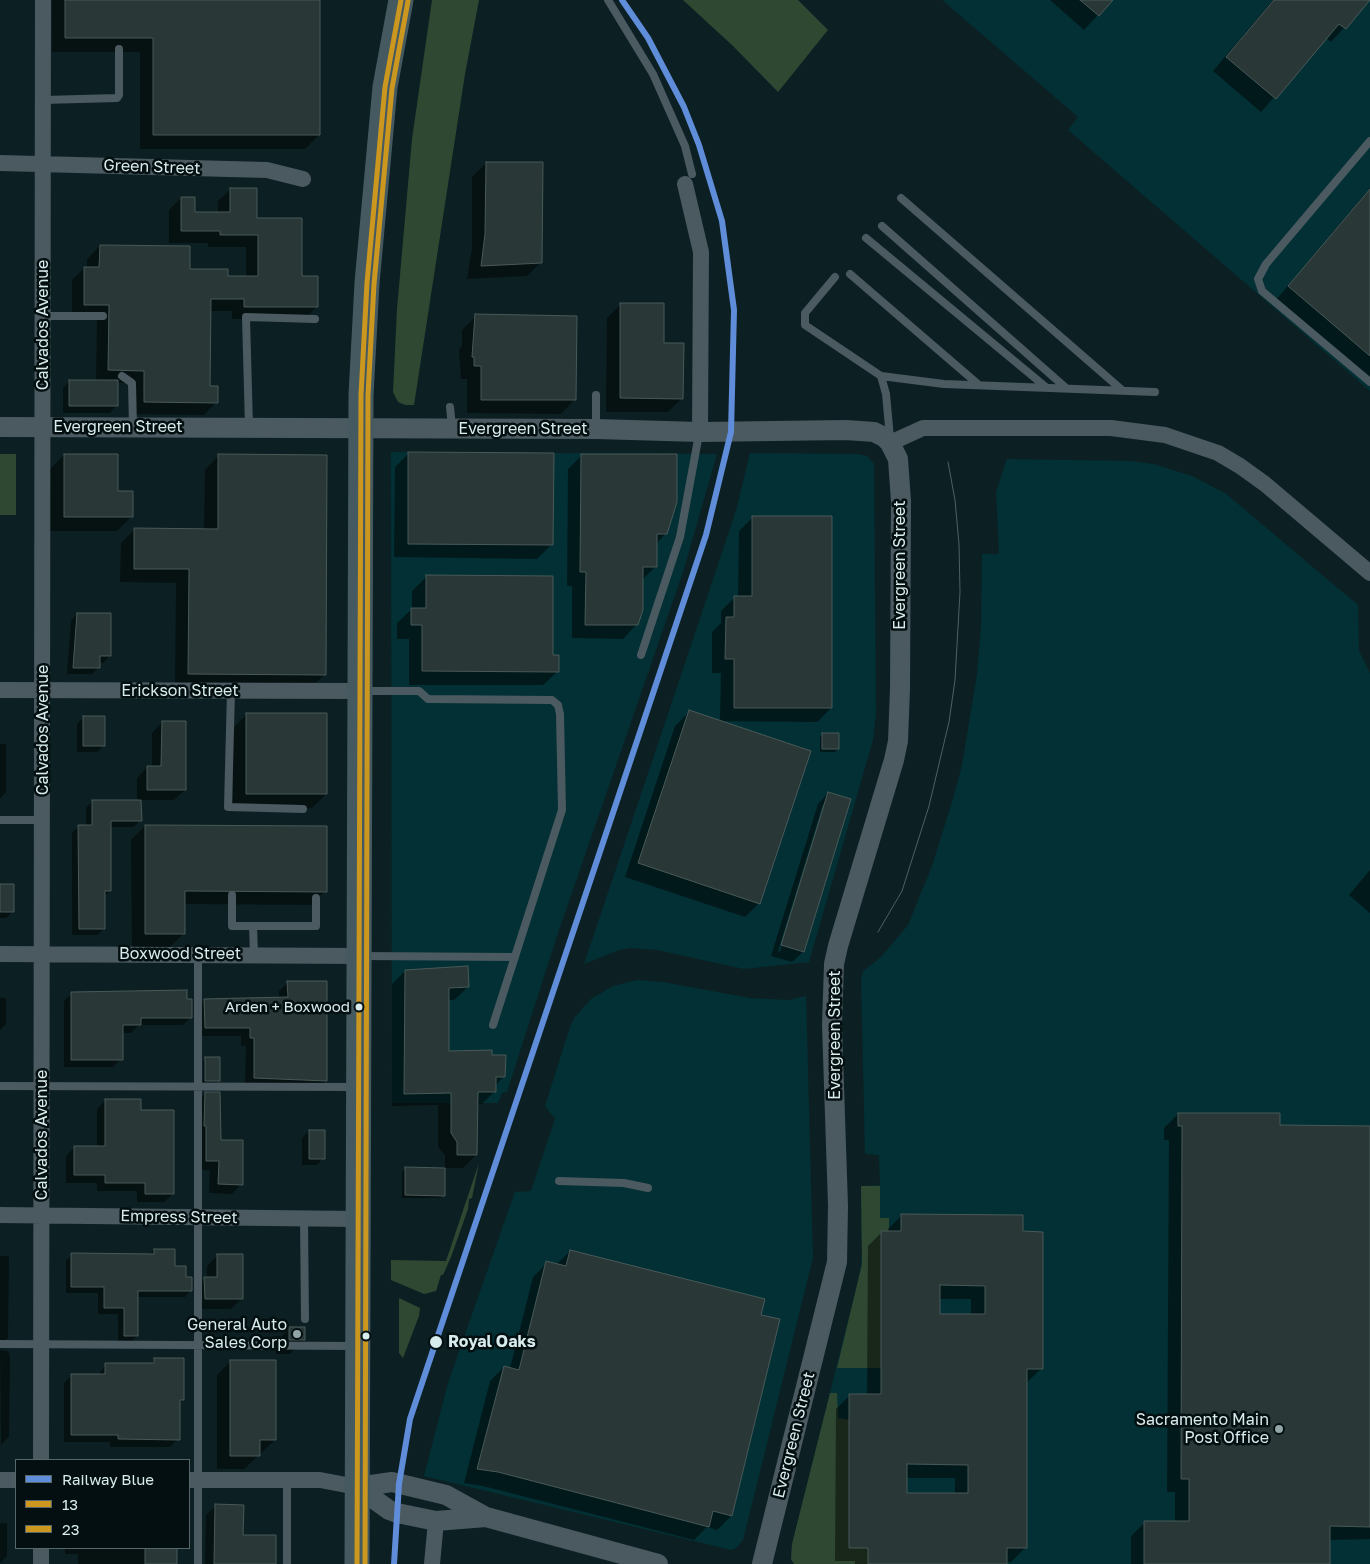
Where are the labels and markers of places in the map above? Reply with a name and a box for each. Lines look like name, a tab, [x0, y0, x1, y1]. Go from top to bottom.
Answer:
place label: Arden + Boxwood	[225, 998, 350, 1016]
marker: Arden + Boxwood	[354, 1002, 364, 1012]
place label: General Auto Sales Corp	[187, 1315, 287, 1353]
marker: General Auto Sales Corp	[291, 1328, 303, 1340]
unlabelled marker	[361, 1331, 371, 1341]
place label: Royal Oaks	[448, 1332, 536, 1352]
marker: Royal Oaks	[428, 1334, 444, 1350]
place label: Sacramento Main Post Office	[1136, 1410, 1269, 1448]
marker: Sacramento Main Post Office	[1273, 1423, 1285, 1435]

